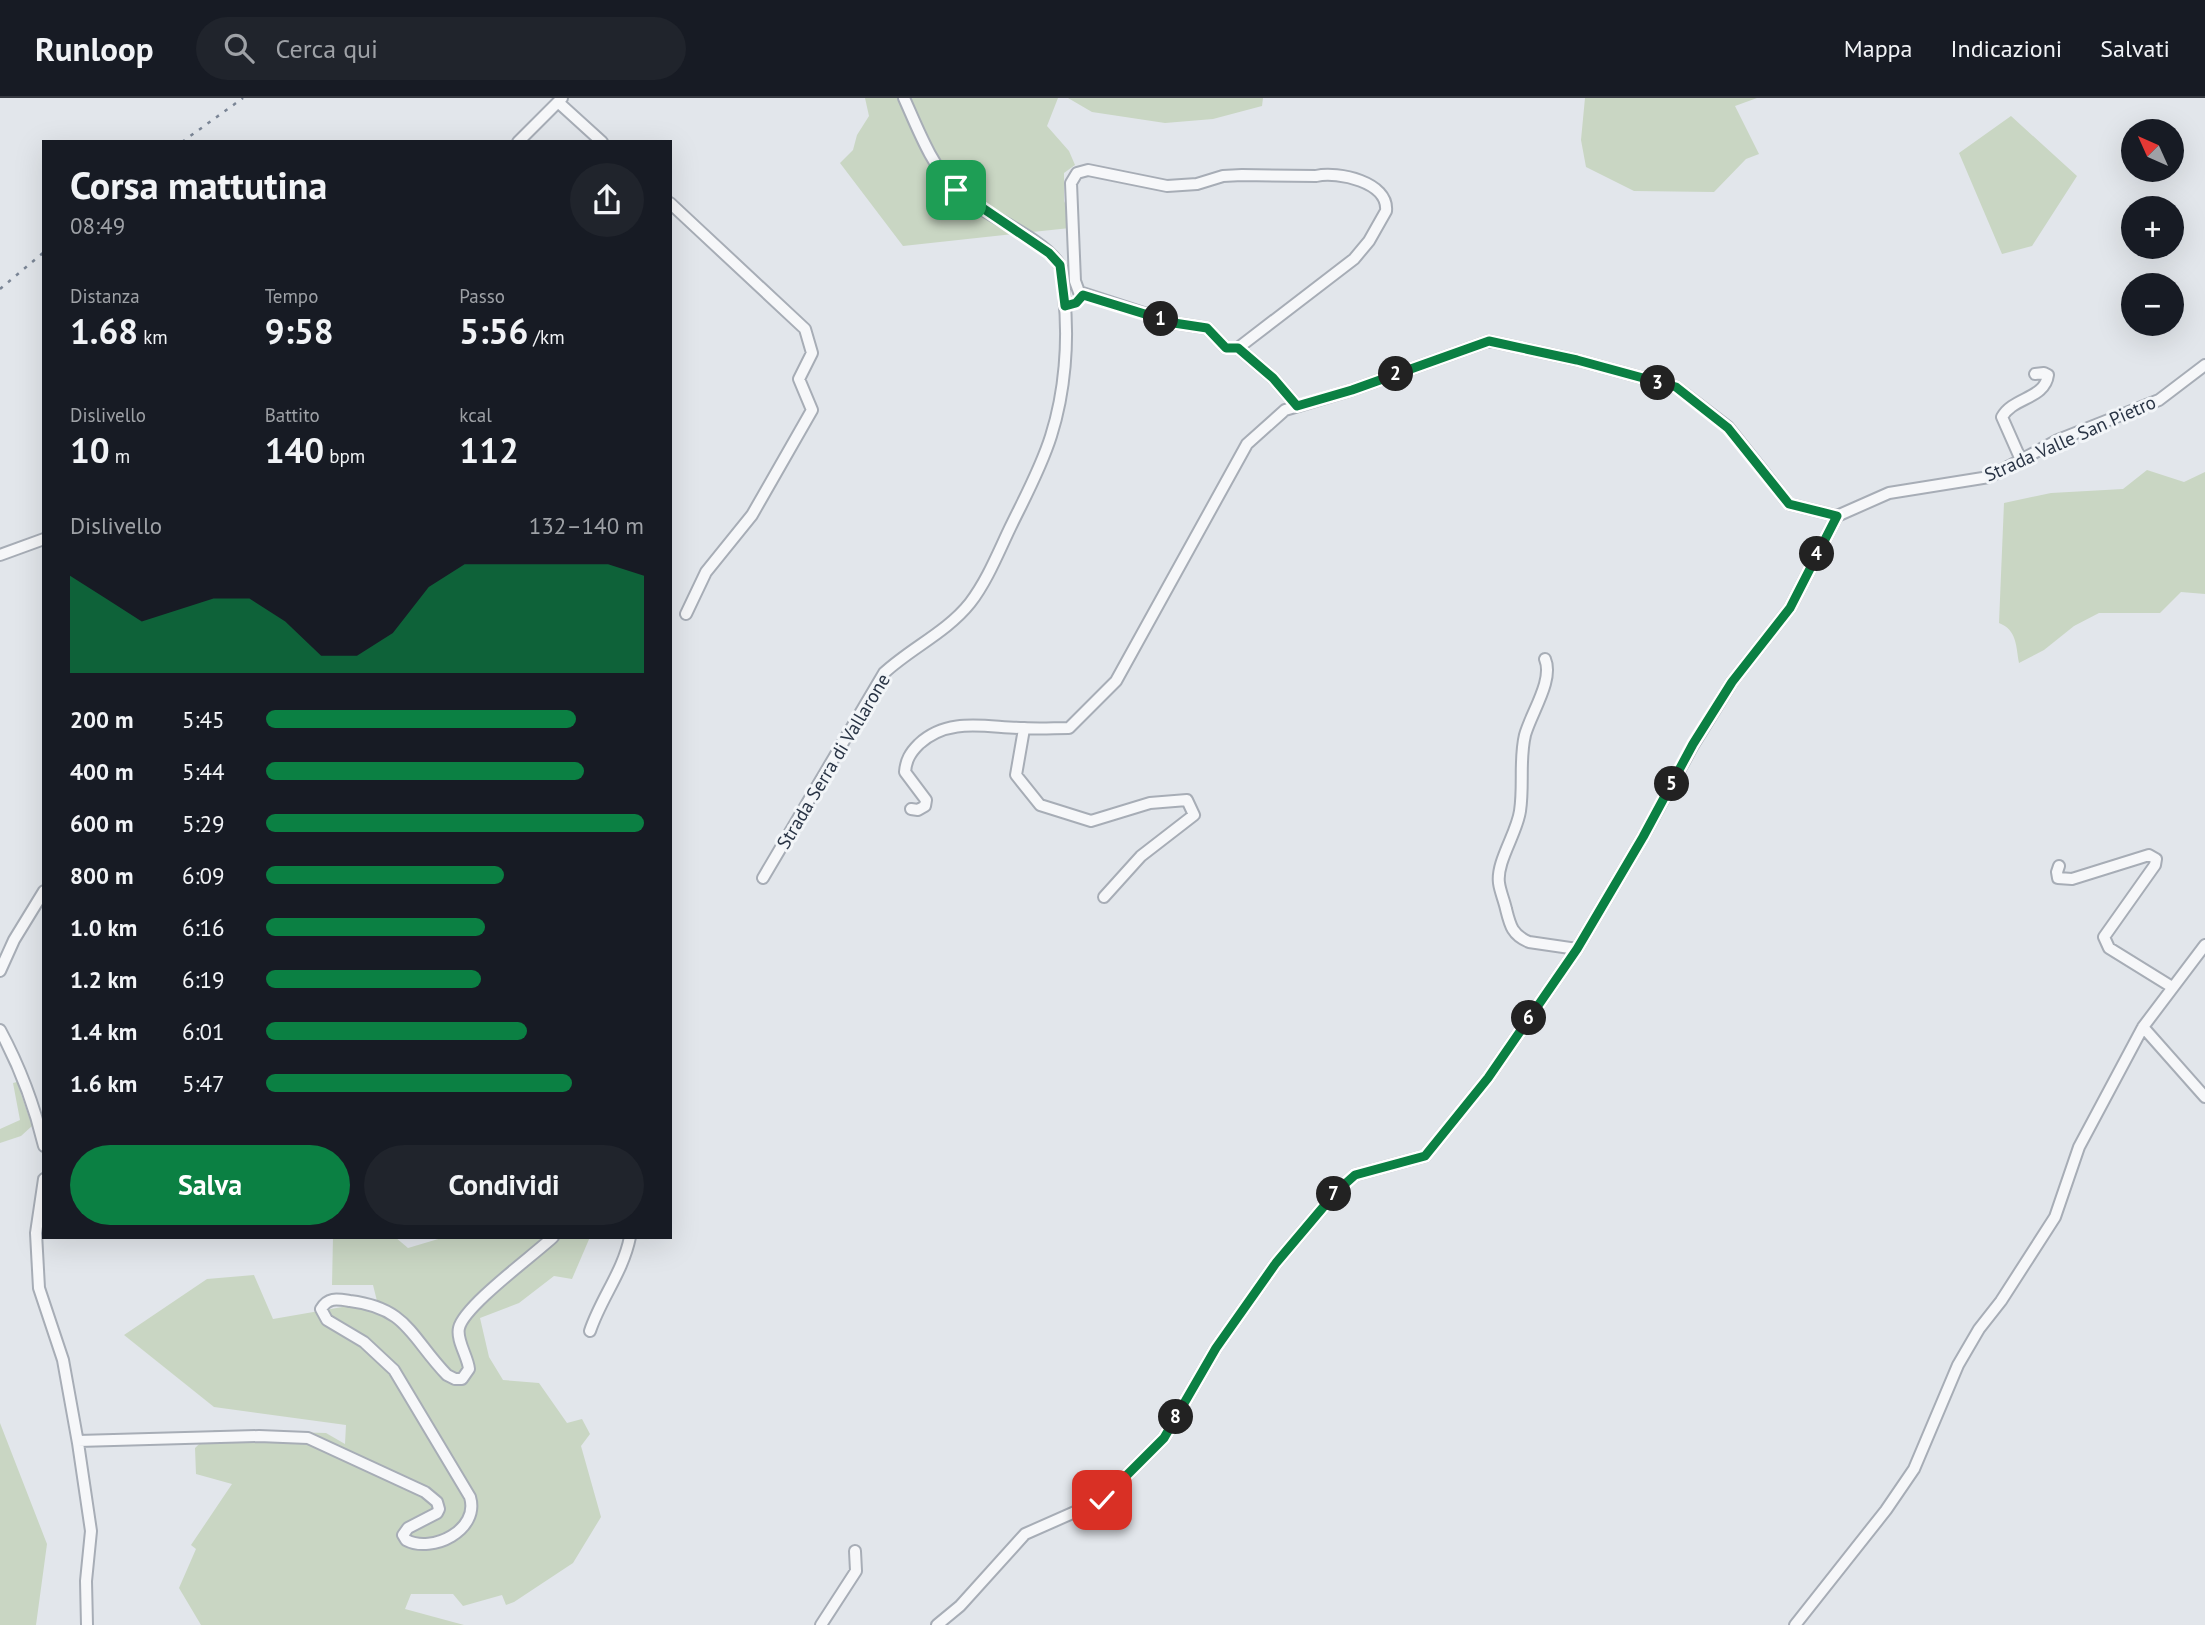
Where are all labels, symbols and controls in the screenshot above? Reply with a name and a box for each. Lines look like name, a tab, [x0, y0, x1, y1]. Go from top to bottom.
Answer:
search box	[196, 17, 686, 80]
text: Runloop	[35, 27, 154, 70]
icon: search	[220, 29, 258, 67]
text: Cerca qui	[276, 32, 378, 65]
text: Mappa	[1844, 33, 1913, 64]
text: Indicazioni	[1951, 33, 2062, 64]
text: Salvati	[2100, 33, 2170, 64]
north arrow	[2121, 119, 2184, 182]
map controls	[2121, 119, 2184, 336]
text: Corsa mattutina	[70, 160, 327, 209]
pin	[926, 160, 986, 220]
button: share	[570, 163, 644, 237]
icon: arrive	[937, 171, 975, 209]
button: +	[2121, 196, 2184, 259]
text: 08:49	[70, 211, 125, 240]
button: −	[2121, 273, 2184, 336]
text: Distanza	[70, 284, 140, 308]
text: Tempo	[265, 284, 318, 308]
text: Passo	[459, 284, 505, 308]
pin: 1	[1144, 302, 1178, 336]
text: 1	[1155, 306, 1166, 330]
text: 1.68	[70, 308, 138, 354]
text: 9:58	[265, 308, 334, 354]
text: 5:56	[459, 308, 528, 354]
text: km	[138, 325, 168, 349]
text: /km	[528, 325, 565, 349]
pin: 2	[1378, 356, 1414, 392]
text: 2	[1390, 361, 1401, 385]
pin: 3	[1640, 366, 1676, 400]
text: 3	[1652, 370, 1663, 394]
street label: Strada Valle San Pietro	[1981, 389, 2159, 487]
text: Dislivello	[70, 403, 146, 427]
text: Battito	[265, 403, 320, 427]
text: kcal	[459, 403, 492, 427]
text: 10	[70, 427, 110, 473]
text: 140	[265, 427, 324, 473]
text: 112	[459, 427, 519, 473]
text: m	[110, 444, 130, 468]
text: bpm	[324, 444, 365, 468]
text: Dislivello	[70, 511, 162, 540]
text: 132–140 m	[529, 511, 644, 540]
pin: 4	[1800, 536, 1834, 572]
text: 4	[1811, 541, 1822, 565]
street label: Strada Serra di Vallarone	[771, 669, 895, 853]
text: 200 m	[70, 705, 133, 734]
text: 5:45	[182, 705, 225, 734]
text: 400 m	[70, 757, 133, 786]
text: 5:44	[182, 757, 225, 786]
pin: 5	[1654, 766, 1690, 802]
text: 5	[1666, 771, 1677, 795]
text: 600 m	[70, 809, 133, 838]
text: 5:29	[182, 809, 225, 838]
text: 800 m	[70, 861, 133, 890]
text: 6:09	[182, 861, 225, 890]
text: 1.0 km	[70, 913, 137, 942]
text: 6:16	[182, 913, 225, 942]
text: 1.2 km	[70, 965, 137, 994]
text: 6:19	[182, 965, 225, 994]
pin: 6	[1512, 1000, 1546, 1035]
text: 6	[1523, 1005, 1534, 1029]
text: 1.4 km	[70, 1017, 137, 1046]
text: 6:01	[182, 1017, 225, 1046]
text: 1.6 km	[70, 1069, 137, 1098]
text: 5:47	[182, 1069, 225, 1098]
button: Salva	[70, 1145, 350, 1225]
button: Condividi	[364, 1145, 644, 1225]
pin: 7	[1316, 1176, 1352, 1212]
text: 7	[1328, 1181, 1339, 1205]
pin: 8	[1158, 1400, 1194, 1434]
text: 8	[1170, 1404, 1181, 1428]
pin	[1072, 1470, 1132, 1530]
icon: check	[1083, 1481, 1121, 1519]

